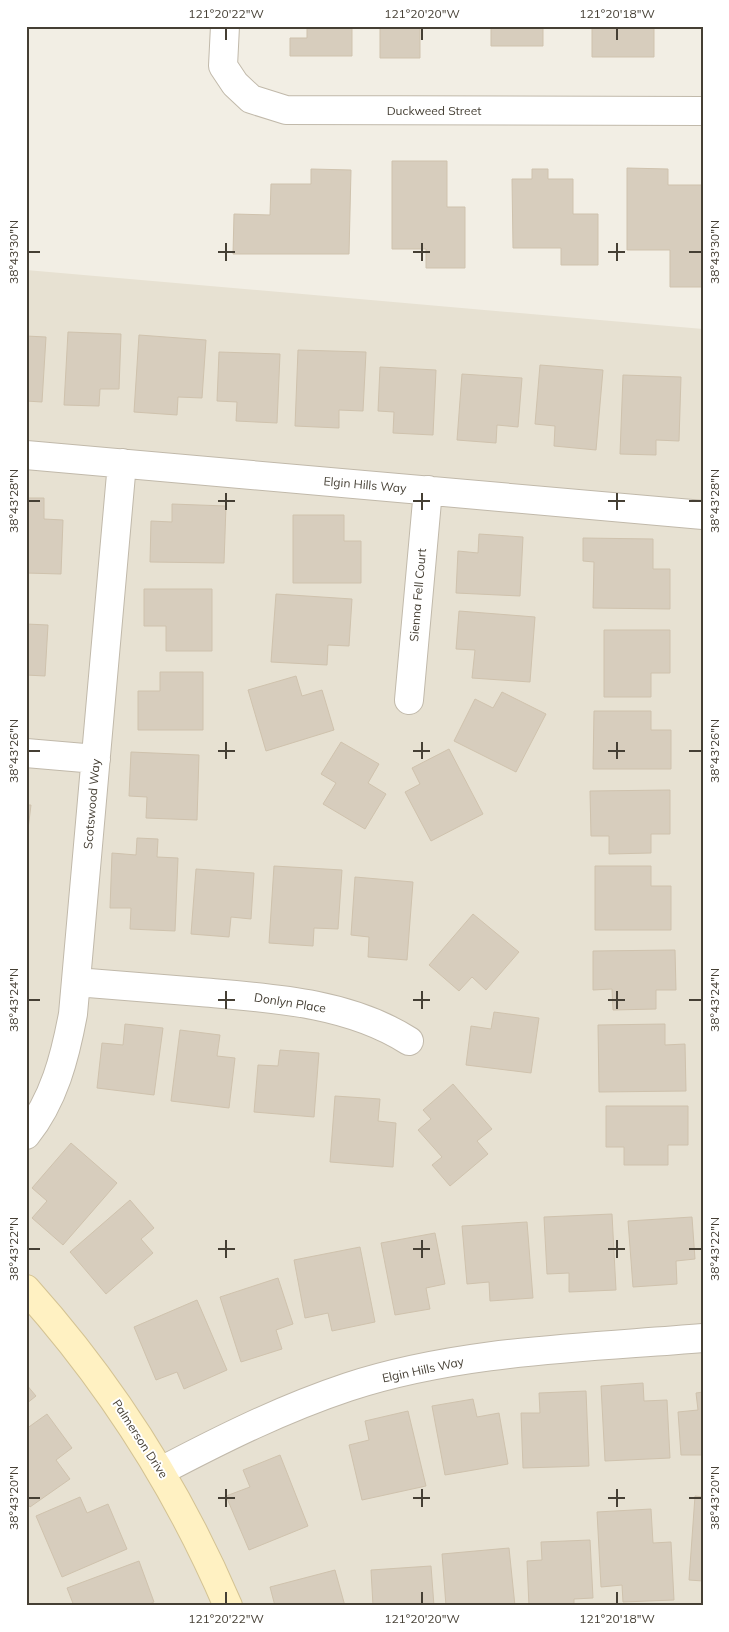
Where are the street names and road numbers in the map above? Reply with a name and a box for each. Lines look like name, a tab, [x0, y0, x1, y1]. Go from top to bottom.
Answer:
street label: Duckweed Street	[387, 103, 481, 118]
street label: Elgin Hills Way	[323, 473, 408, 496]
street label: Sienna Fell Court	[406, 548, 429, 642]
street label: Scotswood Way	[80, 758, 103, 850]
street label: Donlyn Place	[253, 989, 327, 1016]
street label: Elgin Hills Way	[381, 1353, 466, 1385]
street label: Palmerson Drive	[109, 1397, 171, 1481]

